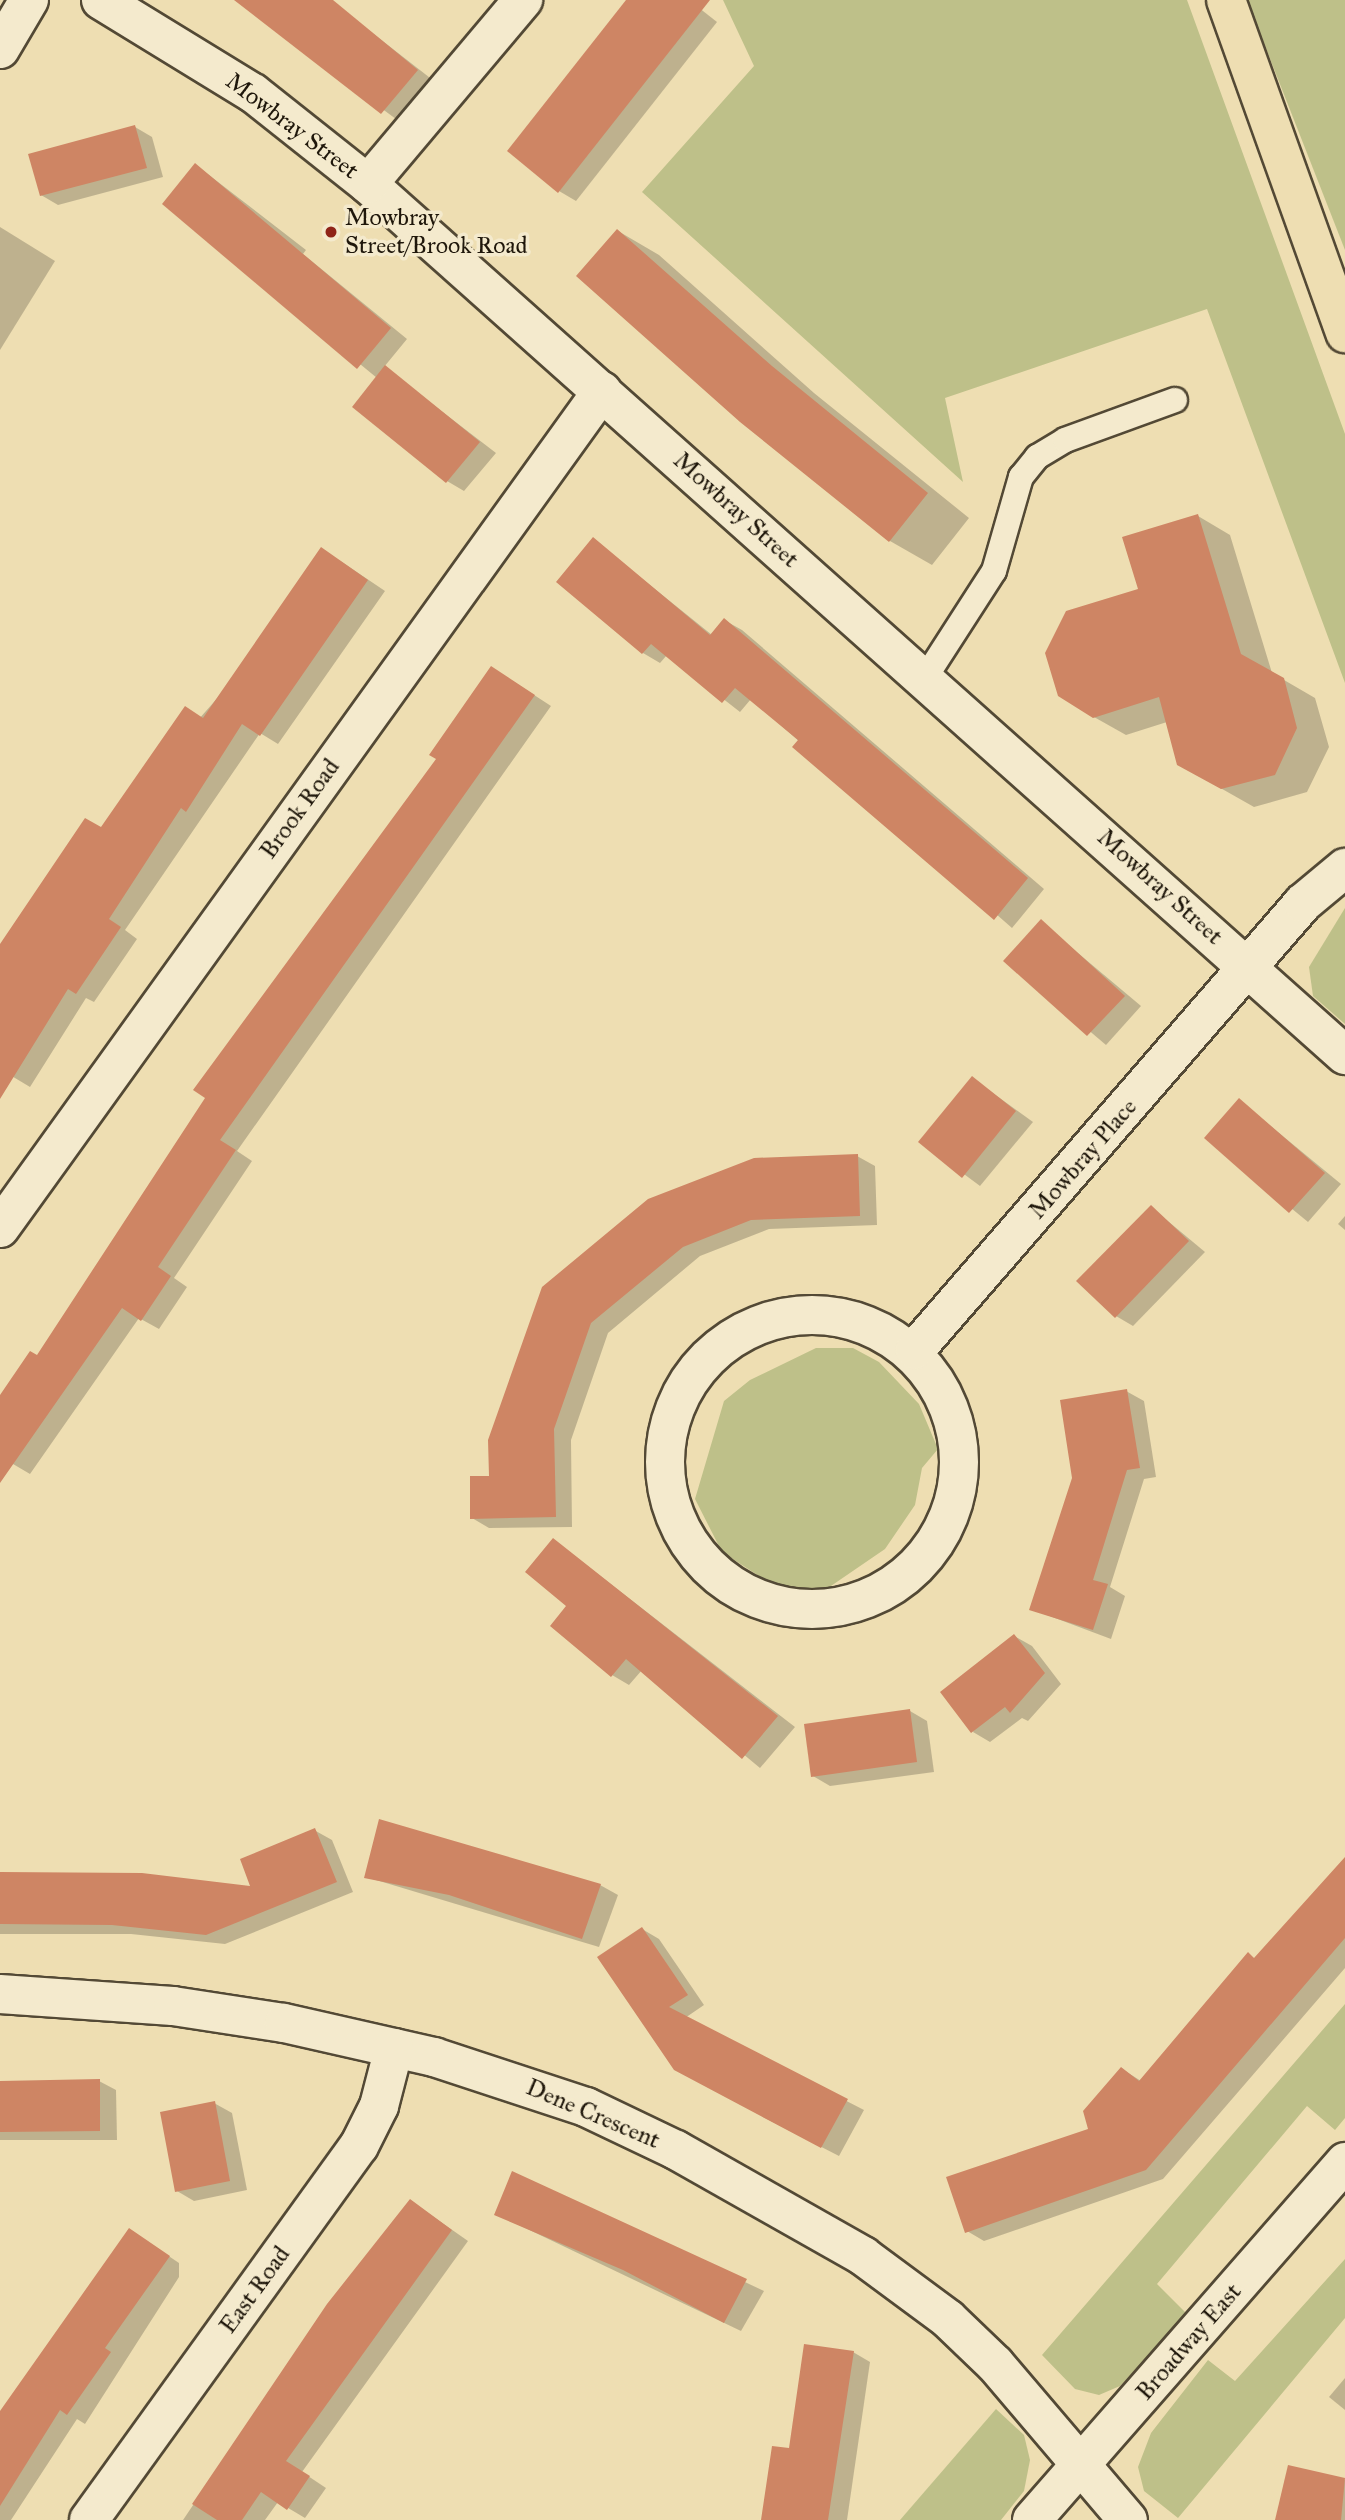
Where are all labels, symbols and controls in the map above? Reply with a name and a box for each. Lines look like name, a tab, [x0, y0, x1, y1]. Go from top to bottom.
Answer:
street label: Mowbray Street	[220, 67, 364, 185]
place label: Mowbray Street/Brook Road	[345, 204, 528, 260]
marker: Mowbray Street/Brook Road	[323, 224, 339, 240]
street label: Mowbray Street	[667, 446, 805, 574]
street label: Brook Road	[254, 753, 346, 865]
street label: Mowbray Street	[1091, 823, 1229, 951]
street label: Mowbray Place	[1023, 1093, 1143, 1225]
street label: Dene Crescent	[522, 2073, 664, 2155]
street label: East Road	[214, 2241, 296, 2339]
street label: Broadway East	[1130, 2278, 1248, 2406]

